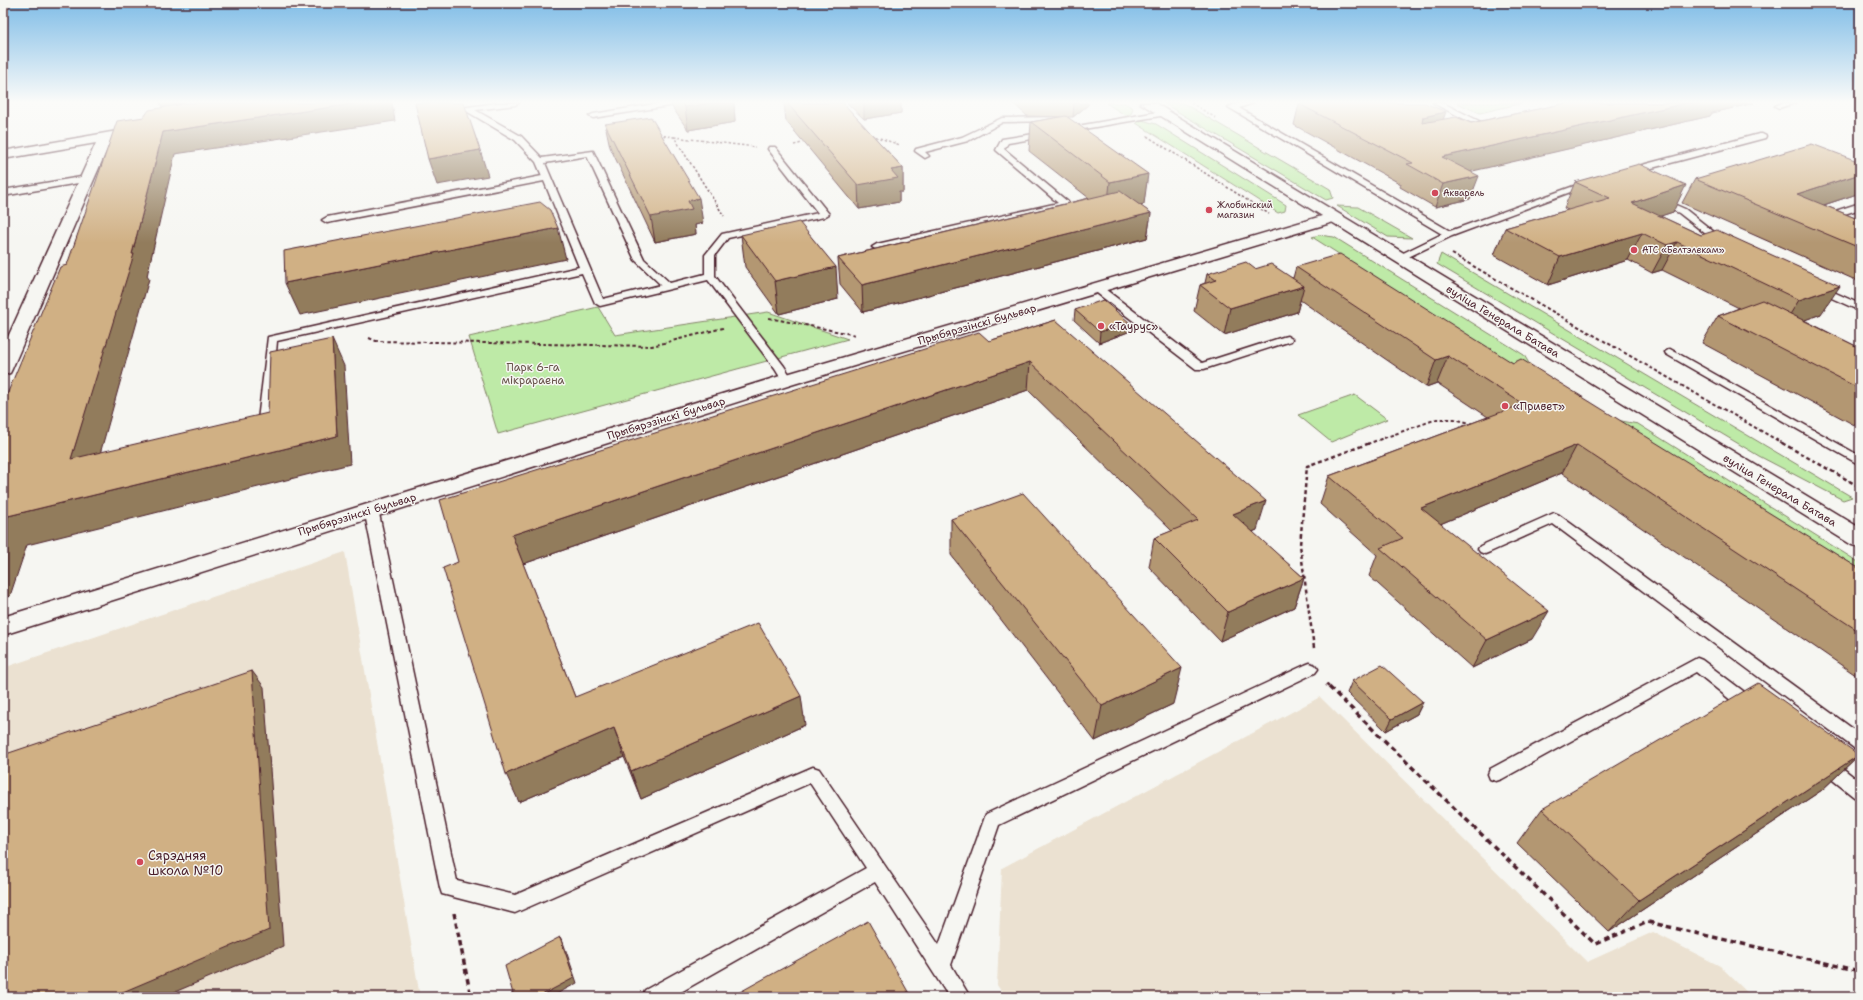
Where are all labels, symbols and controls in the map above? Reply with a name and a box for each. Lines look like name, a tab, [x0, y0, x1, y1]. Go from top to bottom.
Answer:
place label: Акварель	[1443, 187, 1485, 199]
marker: Акварель	[1430, 188, 1440, 198]
place label: Жлобинский магазин	[1217, 199, 1273, 221]
marker: Жлобинский магазин	[1204, 205, 1214, 215]
place label: АТС «Белтэлекам»	[1642, 244, 1725, 256]
marker: АТС «Белтэлекам»	[1629, 245, 1639, 255]
street label: вуліца Генерала Батава	[1443, 282, 1562, 361]
street label: Прыбярэзінскі бульвар	[916, 300, 1038, 349]
place label: «Таурус»	[1109, 319, 1158, 334]
marker: «Таурус»	[1096, 321, 1106, 331]
park label: Парк 6-га мікрараена	[502, 360, 565, 388]
street label: Прыбярэзінскі бульвар	[605, 393, 727, 444]
place label: «Привет»	[1513, 399, 1565, 414]
marker: «Привет»	[1500, 401, 1510, 411]
street label: вуліца Генерала Батава	[1720, 451, 1839, 530]
street label: Прыбярэзінскі бульвар	[296, 489, 418, 540]
place label: Сярэдняя школа №10	[148, 847, 223, 879]
marker: Сярэдняя школа №10	[135, 857, 145, 867]

